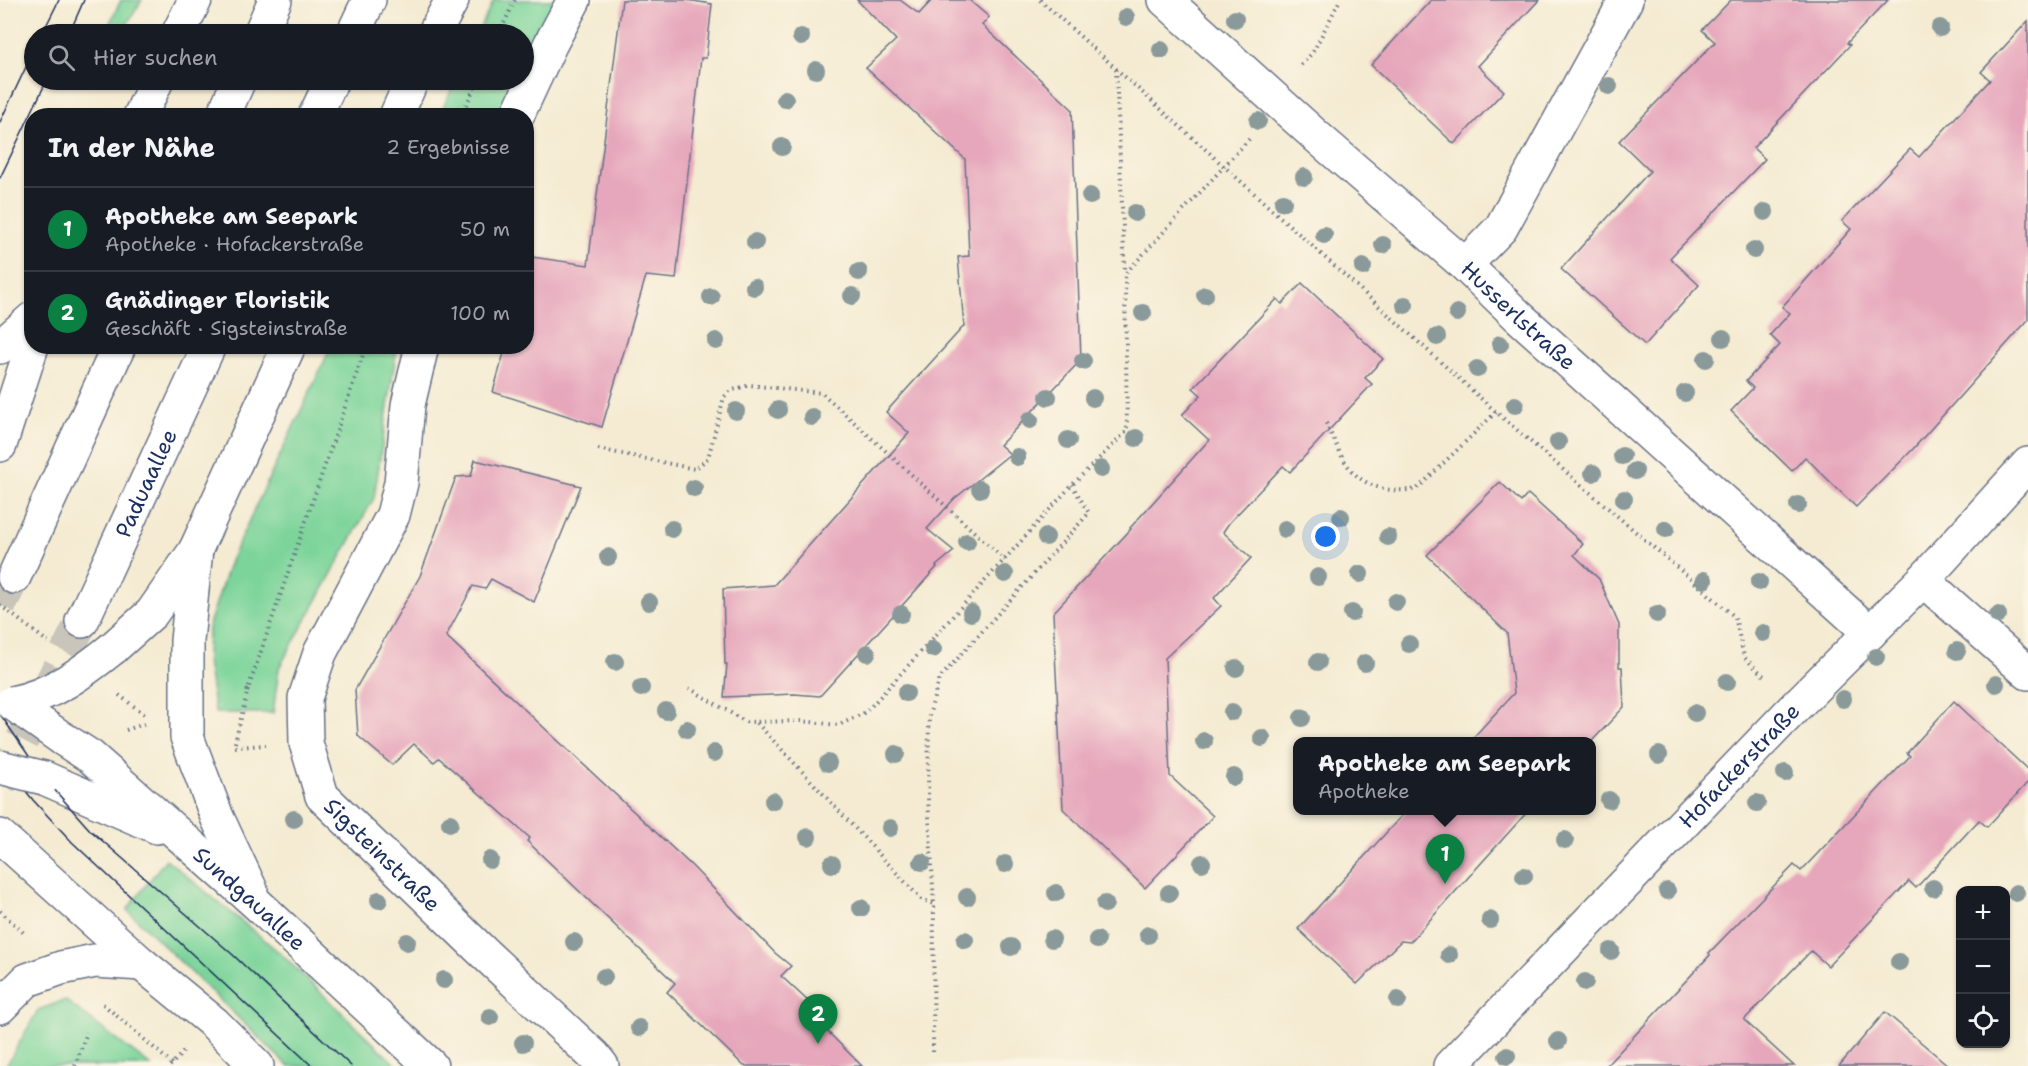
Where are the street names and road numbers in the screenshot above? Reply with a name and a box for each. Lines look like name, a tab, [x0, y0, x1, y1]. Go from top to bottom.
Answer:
street label: Husserlstraße	[1455, 255, 1583, 376]
street label: Paduaallee	[108, 424, 183, 542]
street label: Hofackerstraße	[1672, 697, 1806, 834]
street label: Sigsteinstraße	[318, 791, 447, 918]
street label: Sundgauallee	[187, 840, 312, 957]

